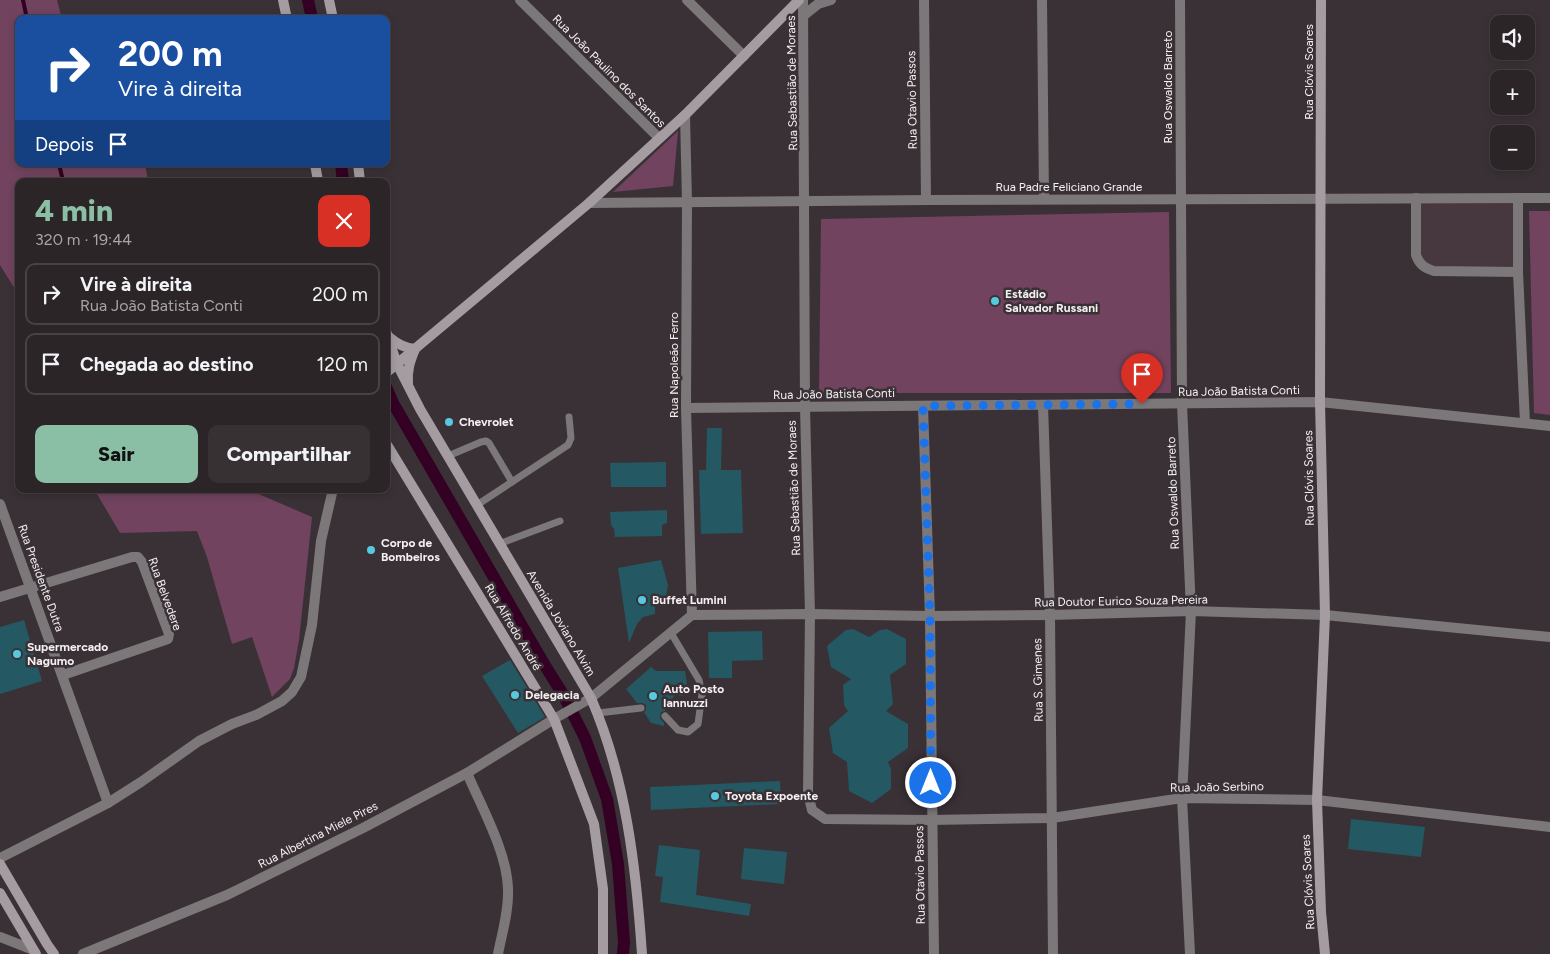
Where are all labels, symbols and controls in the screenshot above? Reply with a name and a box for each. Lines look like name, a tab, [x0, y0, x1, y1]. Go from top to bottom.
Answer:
street label: Rua João Paulino dos Santos	[550, 12, 669, 131]
street label: Rua Sebastião de Moraes	[784, 15, 800, 151]
map controls	[1490, 15, 1535, 170]
button: sound	[1490, 15, 1535, 60]
street label: Rua Clóvis Soares	[1302, 24, 1316, 120]
street label: Rua Oswaldo Barreto	[1161, 31, 1175, 143]
text: 200 m	[118, 33, 222, 75]
icon: right	[35, 35, 100, 100]
street label: Rua Otavio Passos	[904, 50, 920, 150]
button: +	[1490, 70, 1535, 115]
text: Vire à direita	[118, 75, 242, 102]
button: −	[1490, 125, 1535, 170]
icon: arrive	[104, 130, 132, 158]
text: Depois	[35, 133, 94, 156]
street label: Rua Padre Feliciano Grande	[996, 180, 1143, 194]
text: 4 min	[35, 192, 113, 229]
button: close	[318, 195, 370, 247]
text: 320 m · 19:44	[35, 230, 132, 249]
text: Vire à direita	[80, 273, 192, 296]
icon: right	[37, 280, 65, 308]
text: 200 m	[312, 283, 368, 306]
place label: Estádio Salvador Russani	[1005, 287, 1098, 315]
marker: Estádio Salvador Russani	[989, 295, 1001, 307]
text: Rua João Batista Conti	[80, 296, 243, 315]
street label: Rua Napoleão Ferro	[667, 312, 681, 418]
icon: arrive	[37, 350, 65, 378]
text: Chegada ao destino	[80, 353, 253, 376]
text: 120 m	[316, 353, 368, 376]
pin	[1121, 353, 1163, 404]
icon: arrive	[1128, 360, 1156, 388]
street label: Rua João Batista Conti	[1178, 383, 1300, 399]
street label: Rua João Batista Conti	[773, 386, 895, 402]
place label: Chevrolet	[459, 415, 514, 429]
marker: Chevrolet	[443, 416, 455, 428]
street label: Rua Sebastião de Moraes	[785, 420, 803, 556]
button: Sair	[35, 425, 198, 483]
button: Compartilhar	[208, 425, 370, 483]
street label: Rua Clóvis Soares	[1301, 430, 1317, 526]
street label: Rua Oswaldo Barreto	[1164, 436, 1182, 550]
street label: Rua Presidente Dutra	[15, 522, 67, 634]
place label: Corpo de Bombeiros	[381, 536, 440, 564]
marker: Corpo de Bombeiros	[365, 544, 377, 556]
street label: Rua Belvedere	[145, 556, 185, 633]
street label: Avenida Joviano Alvim	[524, 568, 598, 678]
street label: Rua Alfredo André	[482, 581, 545, 673]
street label: Rua Doutor Eurico Souza Pereira	[1034, 592, 1208, 610]
place label: Buffet Lumini	[652, 593, 727, 607]
marker: Buffet Lumini	[636, 594, 648, 606]
street label: Rua S. Gimenes	[1030, 638, 1046, 722]
place label: Supermercado Nagumo	[27, 640, 108, 668]
marker: Supermercado Nagumo	[11, 648, 23, 660]
place label: Auto Posto Iannuzzi	[663, 682, 724, 710]
place label: Delegacia	[525, 688, 579, 702]
marker: Delegacia	[509, 689, 521, 701]
marker: Auto Posto Iannuzzi	[647, 690, 659, 702]
position arrow	[904, 756, 956, 808]
street label: Rua João Serbino	[1170, 779, 1264, 795]
place label: Toyota Expoente	[725, 789, 818, 803]
marker: Toyota Expoente	[709, 790, 721, 802]
street label: Rua Albertina Miele Pires	[256, 799, 381, 871]
street label: Rua Otavio Passos	[912, 825, 928, 925]
street label: Rua Clóvis Soares	[1298, 833, 1317, 930]

